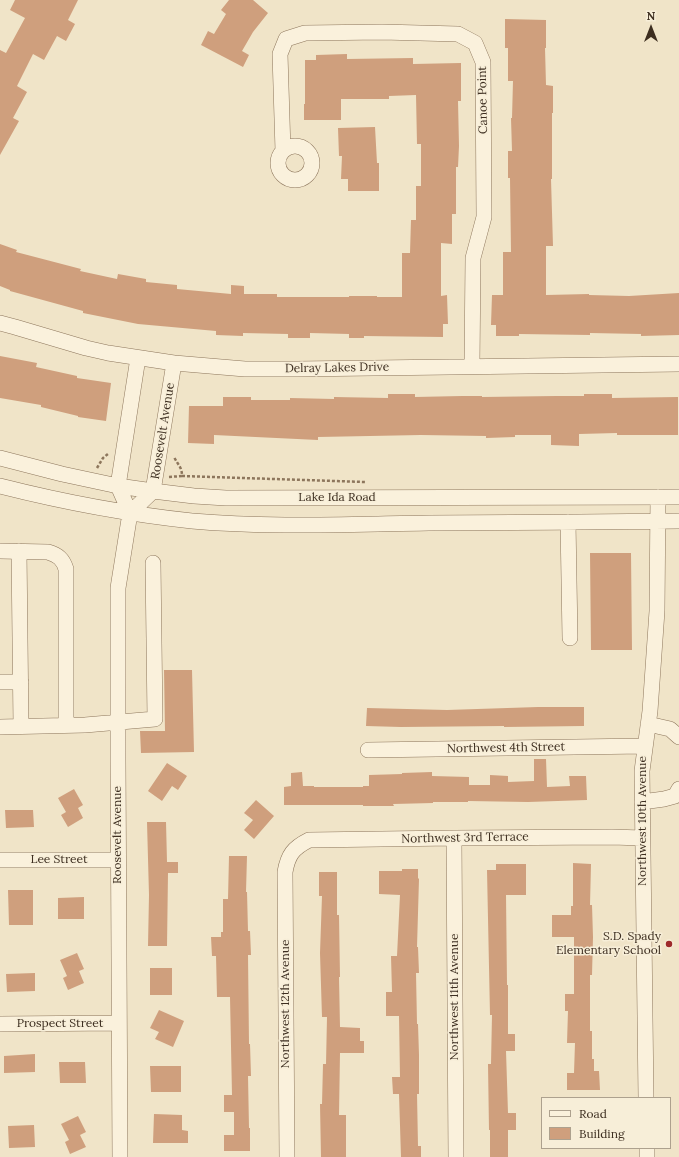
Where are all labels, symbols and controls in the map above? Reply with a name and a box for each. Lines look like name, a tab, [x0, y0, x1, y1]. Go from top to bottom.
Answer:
north arrow	[631, 8, 671, 48]
text: N	[647, 9, 655, 23]
street label: Canoe Point	[475, 66, 491, 134]
street label: Delray Lakes Drive	[285, 360, 389, 376]
street label: Roosevelt Avenue	[148, 382, 178, 480]
street label: Lake Ida Road	[298, 491, 376, 505]
street label: Northwest 4th Street	[447, 740, 565, 756]
street label: Northwest 10th Avenue	[636, 756, 650, 886]
street label: Roosevelt Avenue	[111, 786, 125, 884]
street label: Northwest 3rd Terrace	[401, 830, 529, 846]
street label: Lee Street	[30, 853, 88, 867]
place label: S.D. Spady Elementary School	[556, 930, 661, 958]
street label: Northwest 11th Avenue	[448, 934, 462, 1060]
marker: S.D. Spady Elementary School	[664, 939, 674, 949]
street label: Northwest 12th Avenue	[279, 940, 293, 1068]
street label: Prospect Street	[17, 1017, 103, 1031]
legend	[541, 1097, 671, 1149]
text: Road	[579, 1106, 607, 1121]
text: Building	[579, 1126, 625, 1141]

